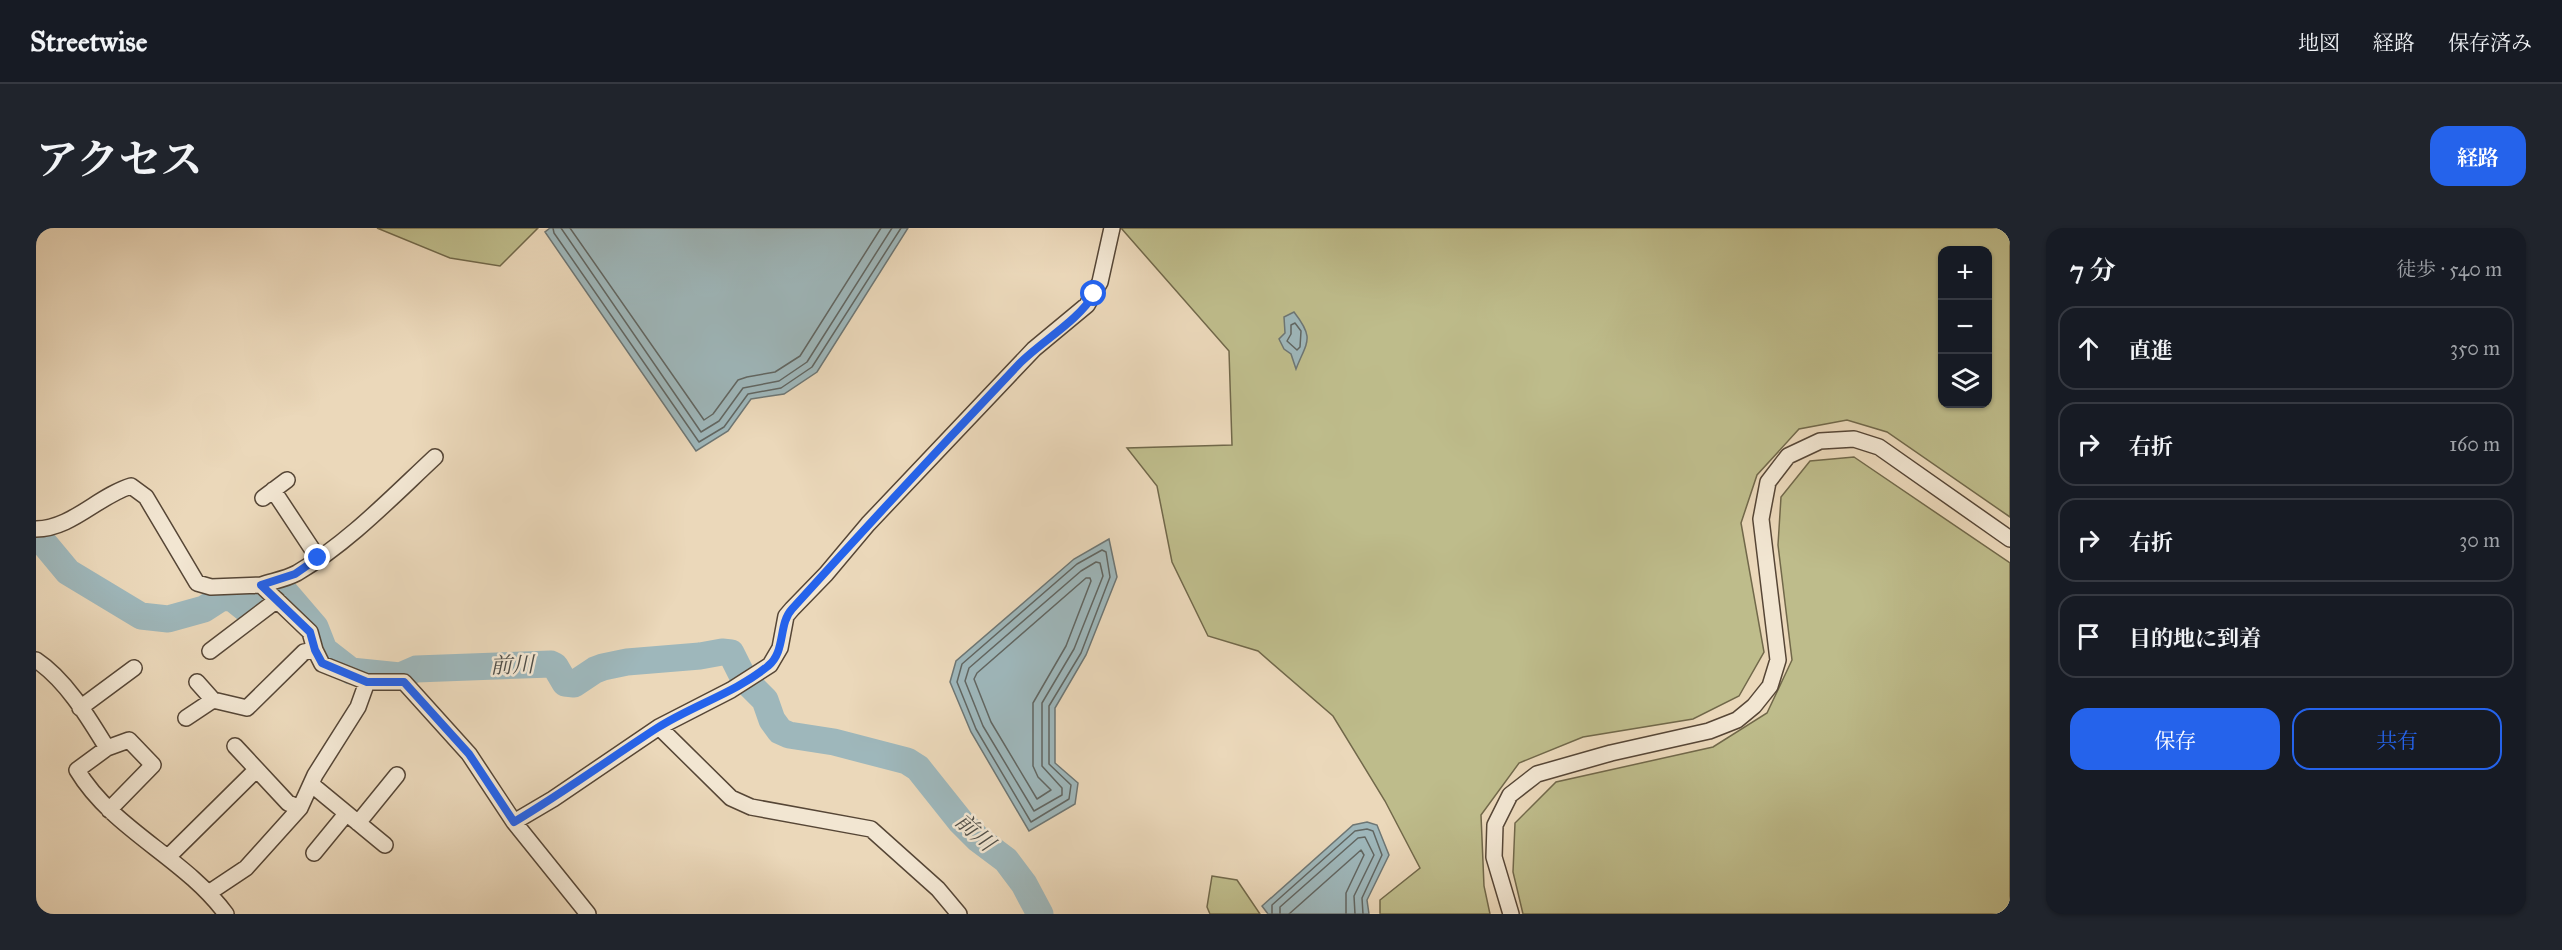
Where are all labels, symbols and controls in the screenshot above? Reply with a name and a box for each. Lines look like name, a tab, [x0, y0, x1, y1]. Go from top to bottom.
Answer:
text: Streetwise	[30, 24, 147, 59]
text: 地図	[2298, 30, 2340, 56]
text: 経路	[2373, 30, 2415, 56]
text: 保存済み	[2448, 30, 2532, 56]
button: 経路	[2430, 126, 2526, 186]
text: アクセス	[36, 134, 203, 186]
map controls	[1938, 246, 1992, 408]
button: +	[1938, 246, 1992, 300]
text: 7 分	[2070, 254, 2115, 286]
text: 徒歩 · 540 m	[2396, 257, 2502, 281]
route start	[1080, 280, 1106, 306]
button: −	[1938, 300, 1992, 354]
icon: ahead	[2072, 332, 2105, 365]
text: 350 m	[2450, 336, 2500, 360]
text: 直進	[2129, 337, 2173, 364]
button: layers	[1938, 354, 1992, 408]
icon: right	[2072, 428, 2105, 461]
text: 160 m	[2449, 432, 2500, 456]
text: 右折	[2129, 433, 2173, 460]
icon: right	[2072, 524, 2105, 557]
text: 30 m	[2459, 528, 2500, 552]
text: 右折	[2129, 529, 2173, 556]
route end	[304, 544, 330, 570]
icon: arrive	[2072, 620, 2105, 653]
text: 目的地に到着	[2129, 625, 2261, 652]
water label: 前川	[490, 651, 536, 679]
button: 保存	[2070, 708, 2280, 770]
button: 共有	[2292, 708, 2502, 770]
water label: 前川	[950, 807, 1002, 858]

